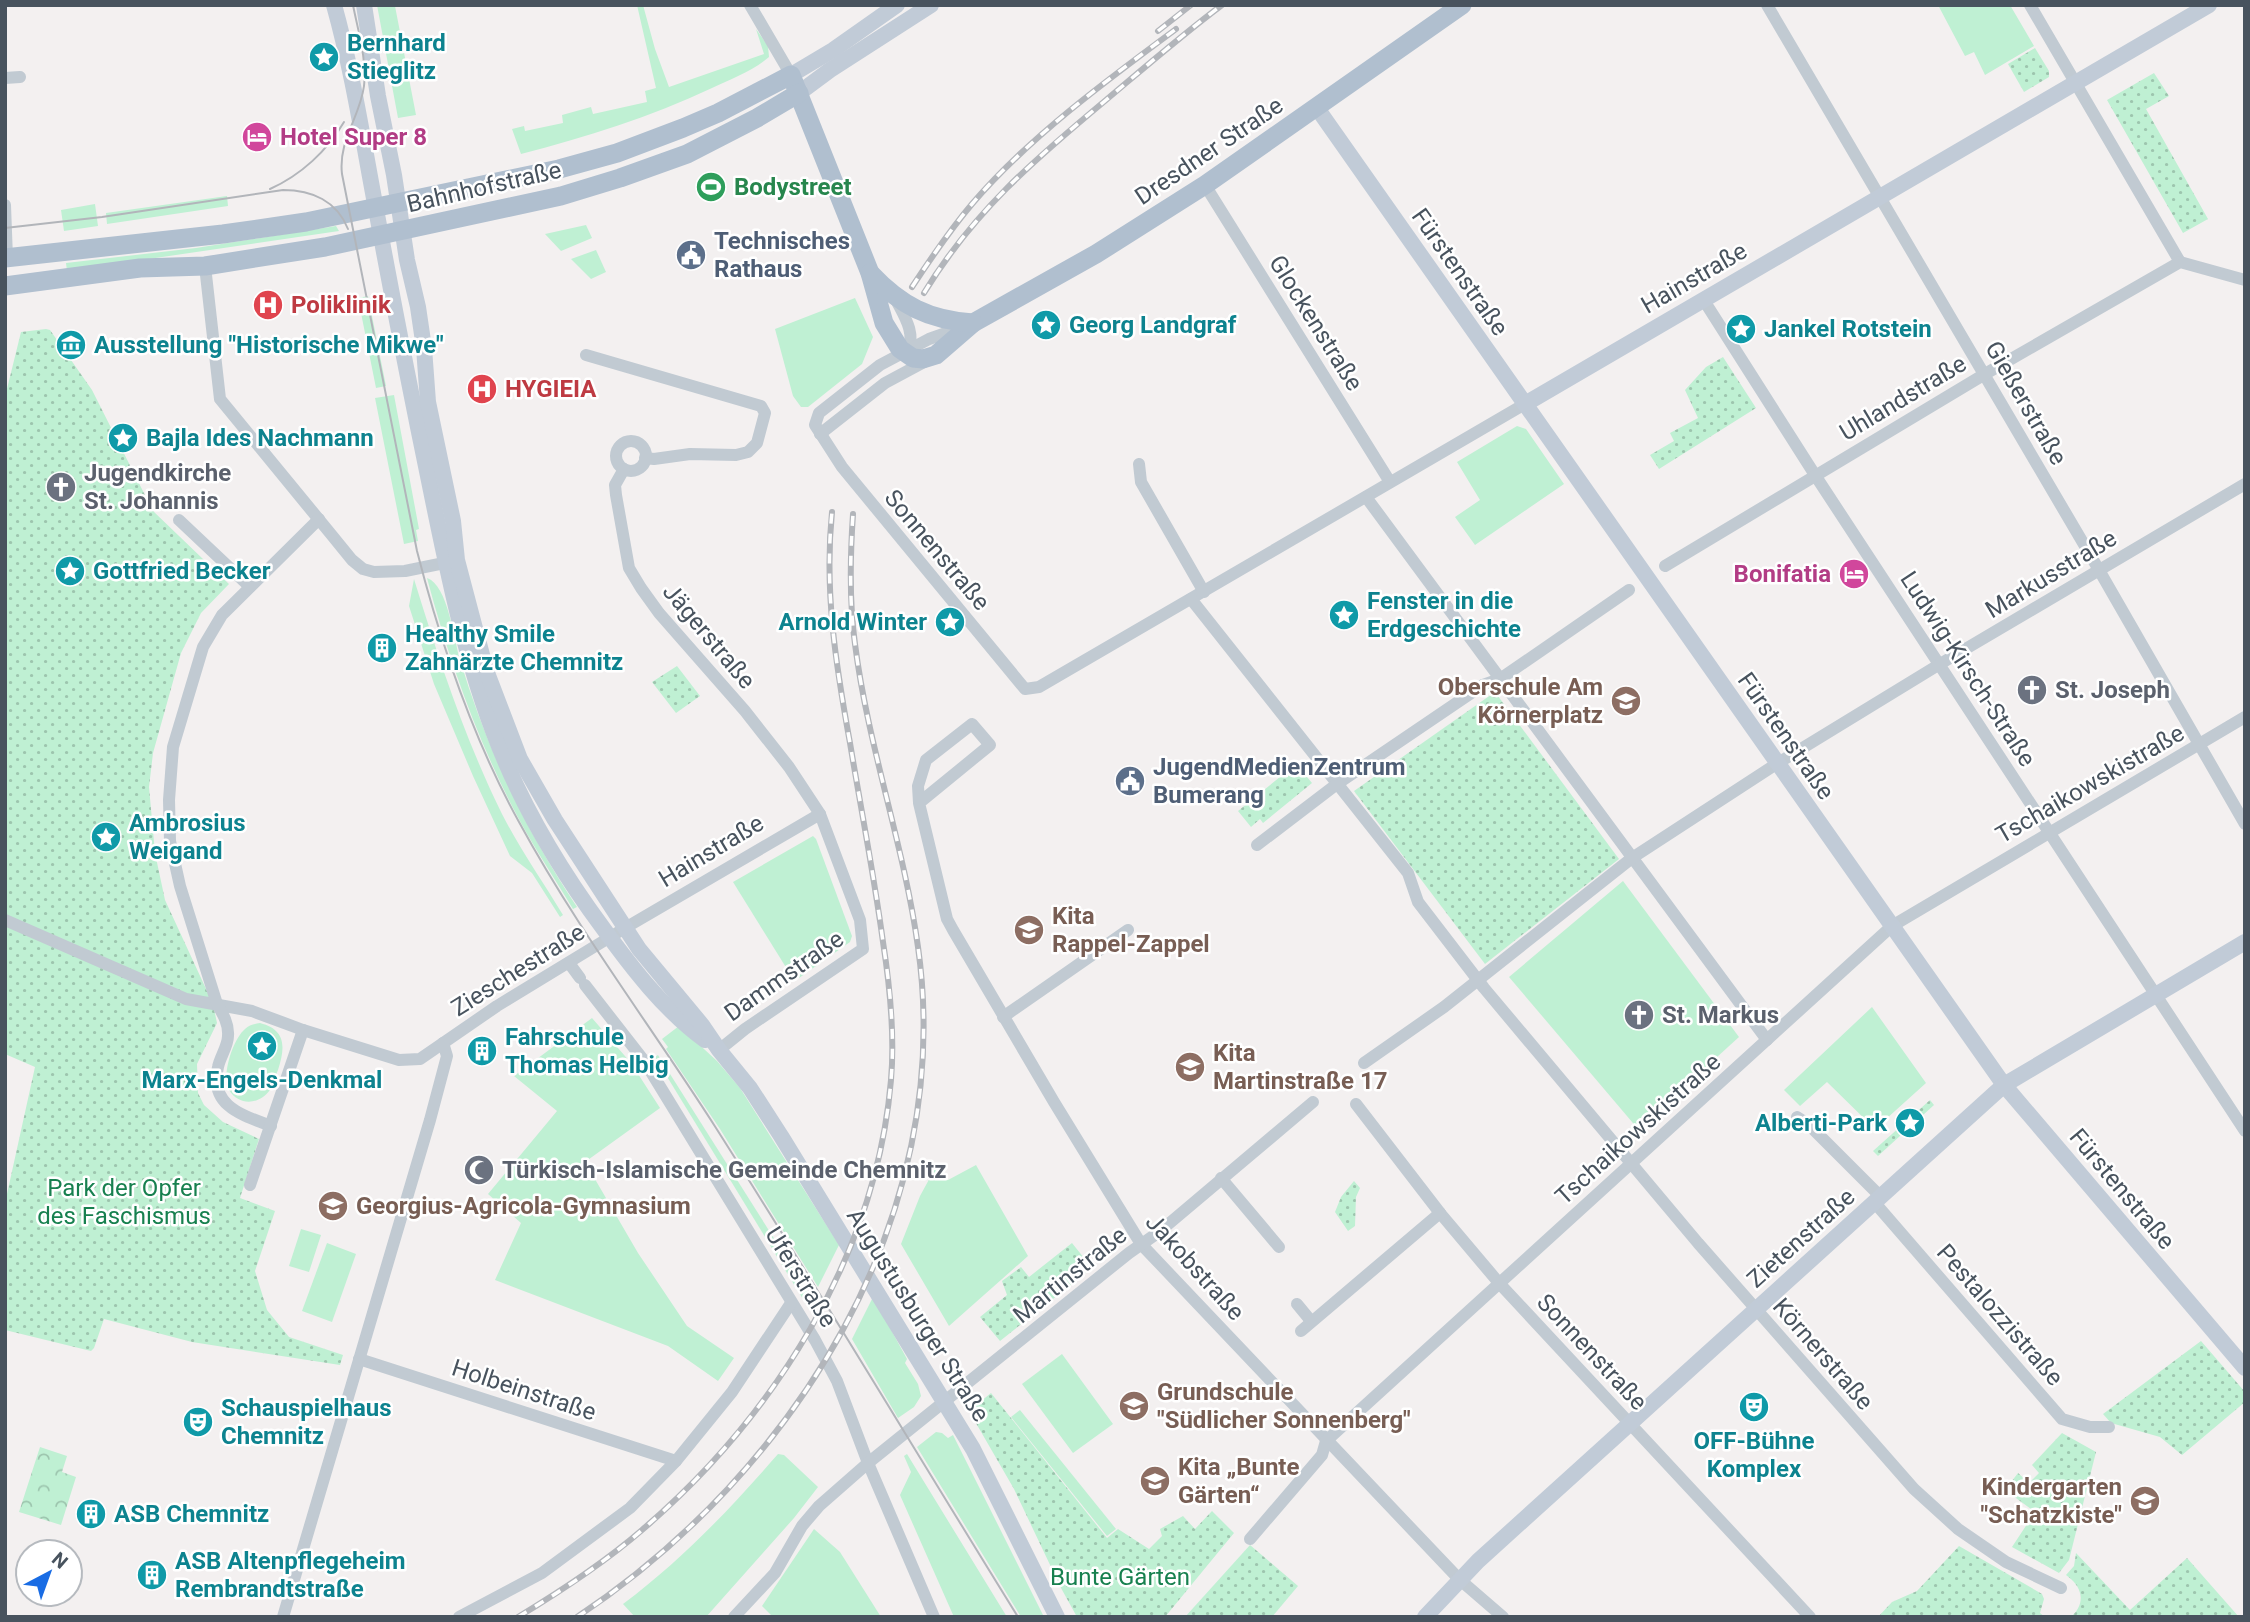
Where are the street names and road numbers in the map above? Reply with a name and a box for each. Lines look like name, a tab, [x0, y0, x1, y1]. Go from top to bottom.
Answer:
street label: Dresdner Straße	[1130, 91, 1288, 211]
street label: Bahnhofstraße	[404, 156, 564, 218]
street label: Fürstenstraße	[1406, 203, 1514, 341]
street label: Hainstraße	[1636, 237, 1752, 319]
street label: Glockenstraße	[1263, 250, 1369, 396]
street label: Gießerstraße	[1979, 336, 2073, 470]
street label: Uhlandstraße	[1835, 349, 1971, 447]
street label: Sonnenstraße	[879, 484, 995, 616]
street label: Markusstraße	[1980, 524, 2122, 624]
street label: Ludwig-Kirsch-Straße	[1894, 566, 2042, 772]
street label: Jägerstraße	[657, 578, 761, 694]
street label: Fürstenstraße	[1732, 667, 1840, 805]
street label: Tschaikowskistraße	[1991, 719, 2189, 849]
street label: Hainstraße	[654, 809, 768, 893]
street label: Zieschestraße	[446, 918, 590, 1022]
street label: Dammstraße	[719, 925, 849, 1027]
street label: Tschaikowskistraße	[1550, 1048, 1726, 1210]
street label: Fürstenstraße	[2064, 1123, 2180, 1255]
street label: Zietenstraße	[1742, 1183, 1860, 1293]
street label: Augustusburger Straße	[841, 1203, 995, 1427]
street label: Jakobstraße	[1140, 1208, 1250, 1326]
street label: Martinstraße	[1008, 1221, 1132, 1329]
street label: Uferstraße	[759, 1222, 843, 1332]
street label: Pestalozzistraße	[1931, 1239, 2069, 1391]
street label: Sonnenstraße	[1531, 1288, 1653, 1416]
street label: Körnerstraße	[1767, 1292, 1879, 1416]
street label: Holbeinstraße	[448, 1354, 600, 1426]

